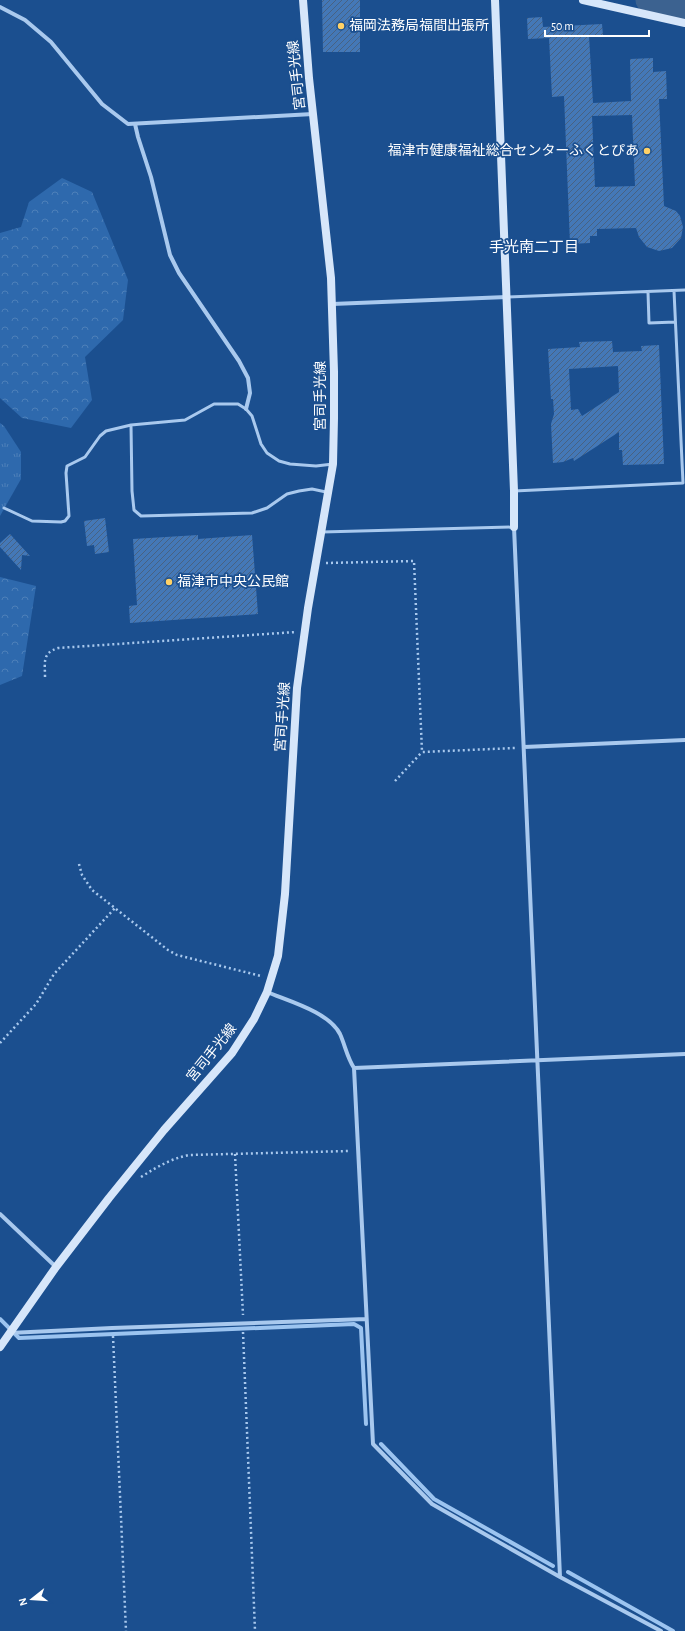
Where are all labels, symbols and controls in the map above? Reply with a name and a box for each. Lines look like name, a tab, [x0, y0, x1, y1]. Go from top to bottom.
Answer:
scale bar	[545, 12, 649, 38]
place label: 福岡法務局福間出張所	[349, 18, 489, 33]
text: 50 m	[551, 20, 574, 32]
marker: 福岡法務局福間出張所	[336, 21, 346, 31]
street label: 宮司手光線	[285, 39, 308, 111]
place label: 福津市健康福祉総合センターふくとぴあ	[388, 142, 639, 158]
marker: 福津市健康福祉総合センターふくとぴあ	[642, 146, 652, 156]
district label: 手光南二丁目	[489, 239, 579, 255]
street label: 宮司手光線	[313, 361, 328, 431]
place label: 福津市中央公民館	[177, 574, 289, 589]
marker: 福津市中央公民館	[164, 577, 174, 587]
street label: 宮司手光線	[273, 682, 292, 752]
street label: 宮司手光線	[184, 1021, 239, 1085]
north arrow	[12, 1579, 52, 1619]
text: N	[17, 1597, 29, 1607]

